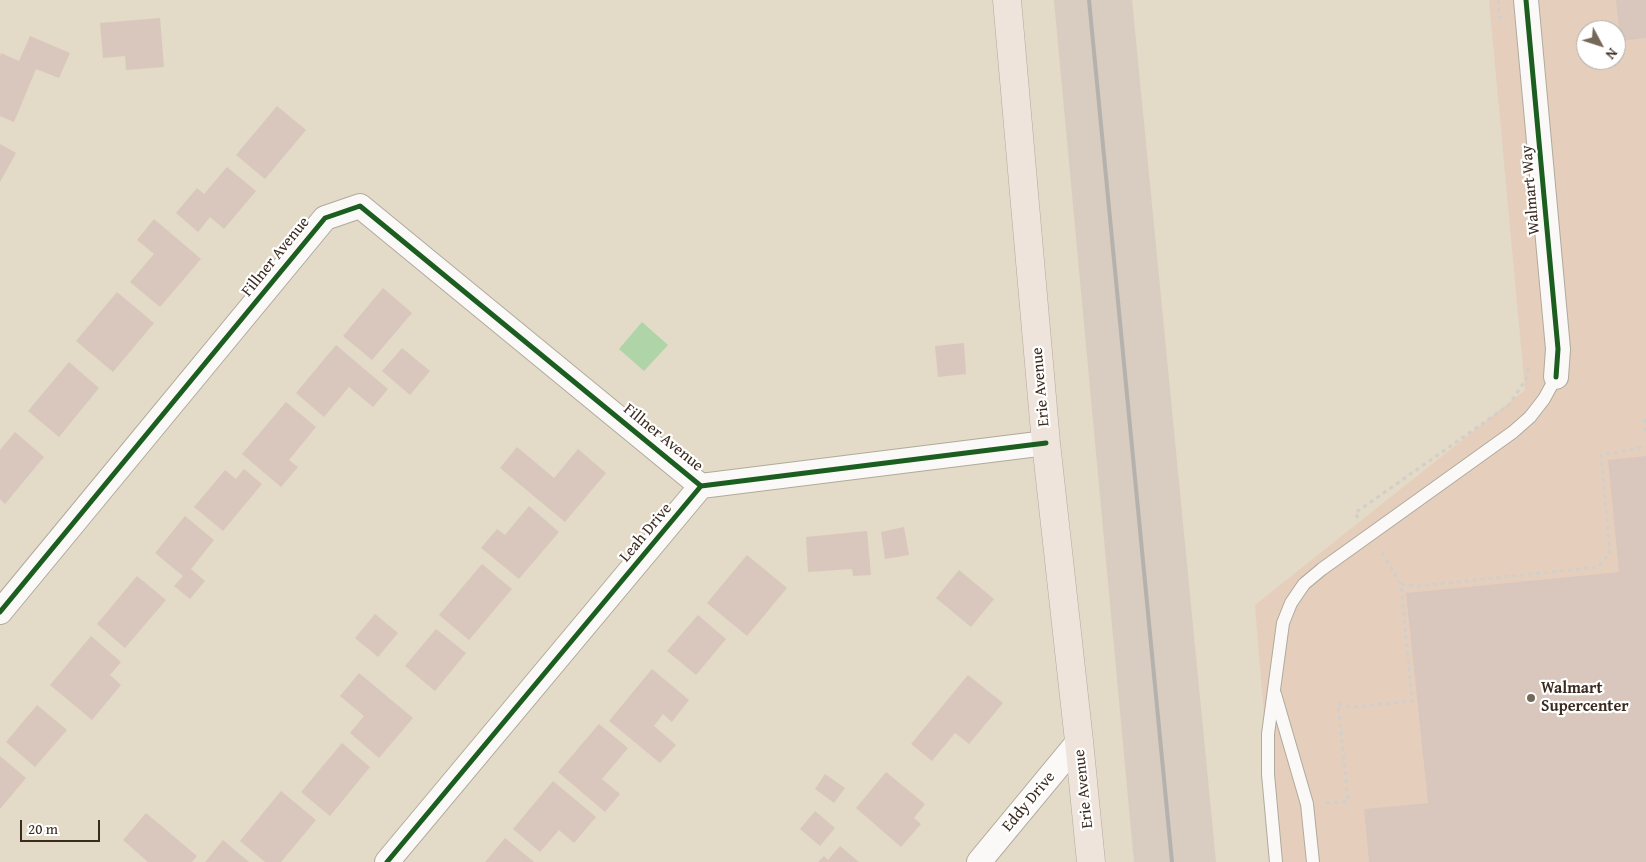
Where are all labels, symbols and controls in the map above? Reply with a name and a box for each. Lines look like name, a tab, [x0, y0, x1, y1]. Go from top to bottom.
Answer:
north arrow	[1576, 20, 1626, 70]
text: N	[1601, 44, 1622, 64]
street label: Walmart Way	[1518, 144, 1544, 236]
street label: Fillner Avenue	[238, 213, 314, 301]
street label: Erie Avenue	[1028, 347, 1054, 427]
street label: Fillner Avenue	[619, 400, 707, 476]
street label: Leah Drive	[616, 500, 676, 566]
place label: Walmart Supercenter	[1541, 679, 1629, 717]
marker: Walmart Supercenter	[1525, 692, 1537, 704]
street label: Erie Avenue	[1070, 749, 1098, 829]
street label: Eddy Drive	[998, 768, 1060, 836]
scale bar	[22, 810, 102, 842]
text: 20 m	[28, 818, 58, 839]

